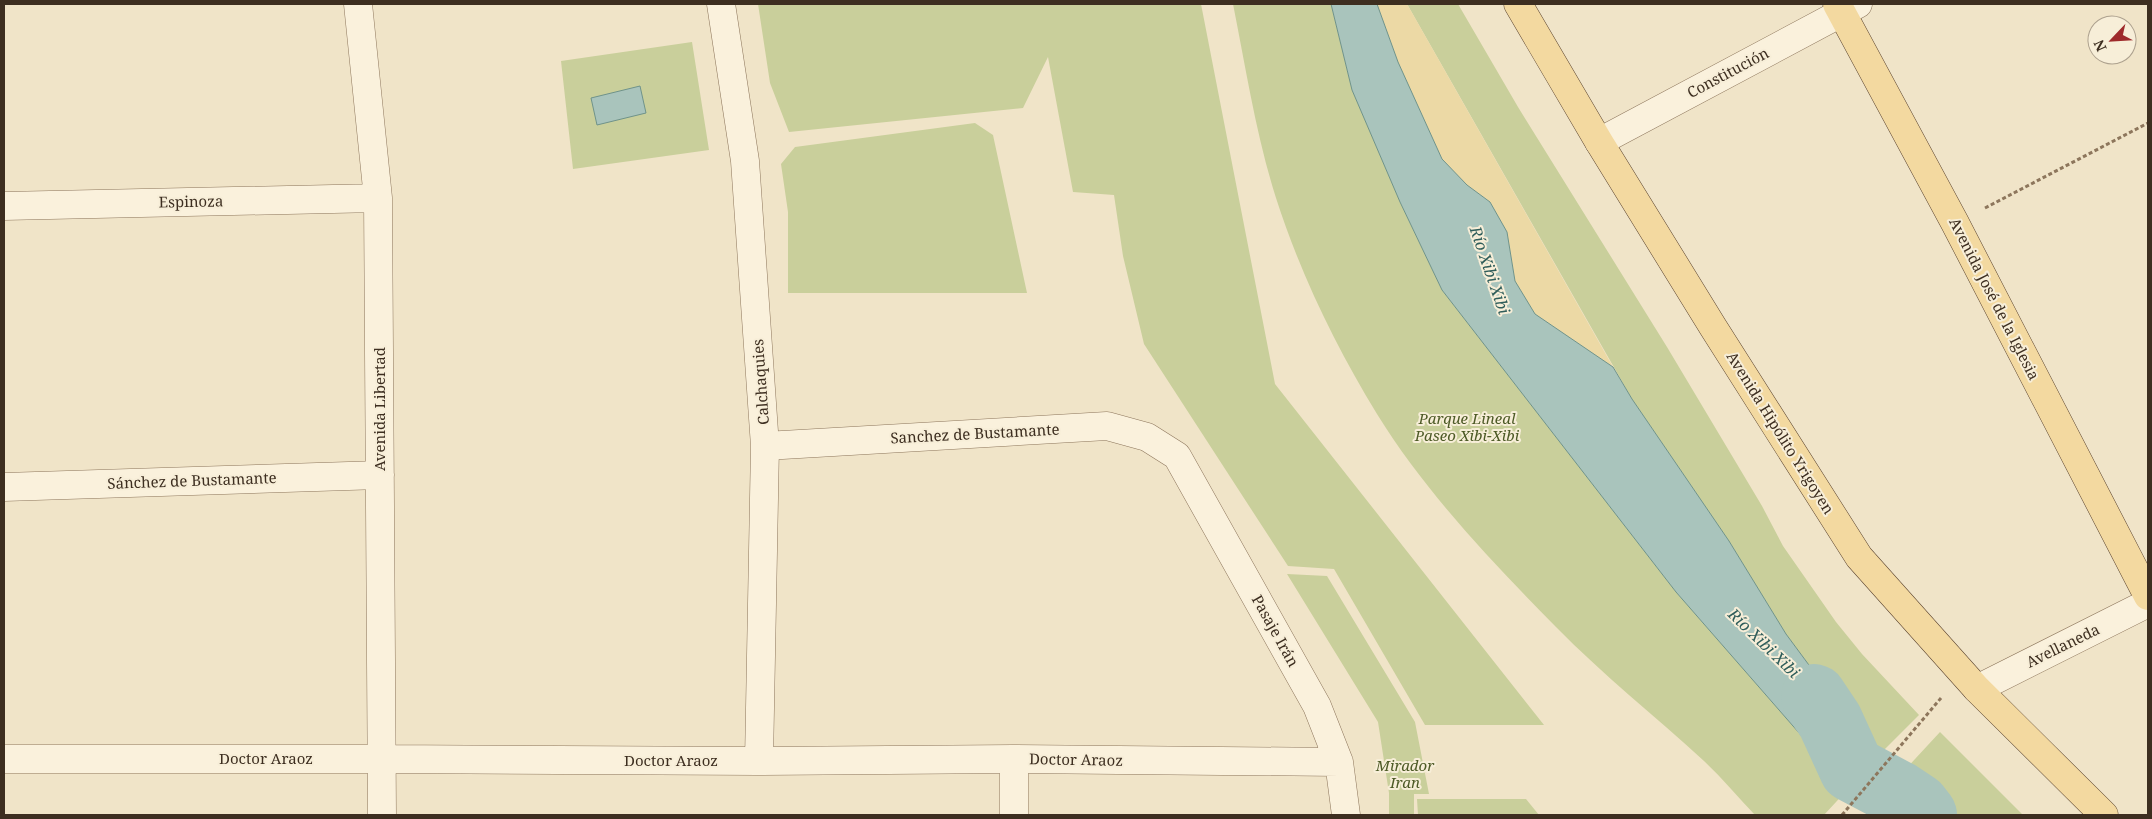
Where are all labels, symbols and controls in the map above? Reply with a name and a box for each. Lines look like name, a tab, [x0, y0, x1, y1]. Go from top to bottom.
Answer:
north arrow	[2087, 15, 2137, 65]
text: N	[2089, 37, 2111, 55]
street label: Constitución	[1683, 42, 1772, 102]
street label: Espinoza	[159, 190, 223, 212]
street label: Avenida José de la Iglesia	[1945, 214, 2045, 383]
water label: Río Xibi Xibi	[1464, 222, 1515, 317]
street label: Calchaquies	[747, 338, 773, 426]
street label: Avenida Libertad	[369, 347, 389, 471]
street label: Avenida Hipólito Yrigoyen	[1723, 347, 1839, 518]
park label: Parque Lineal Paseo Xibi-Xibi	[1414, 408, 1520, 445]
street label: Sanchez de Bustamante	[890, 419, 1060, 447]
street label: Sánchez de Bustamante	[107, 467, 277, 493]
street label: Pasaje Irán	[1248, 591, 1304, 670]
water label: Río Xibi Xibi	[1723, 603, 1805, 683]
street label: Avellaneda	[2022, 619, 2103, 672]
street label: Doctor Araoz	[219, 748, 313, 768]
street label: Doctor Araoz	[1029, 748, 1123, 770]
street label: Doctor Araoz	[624, 750, 718, 770]
park label: Mirador Iran	[1375, 755, 1435, 792]

